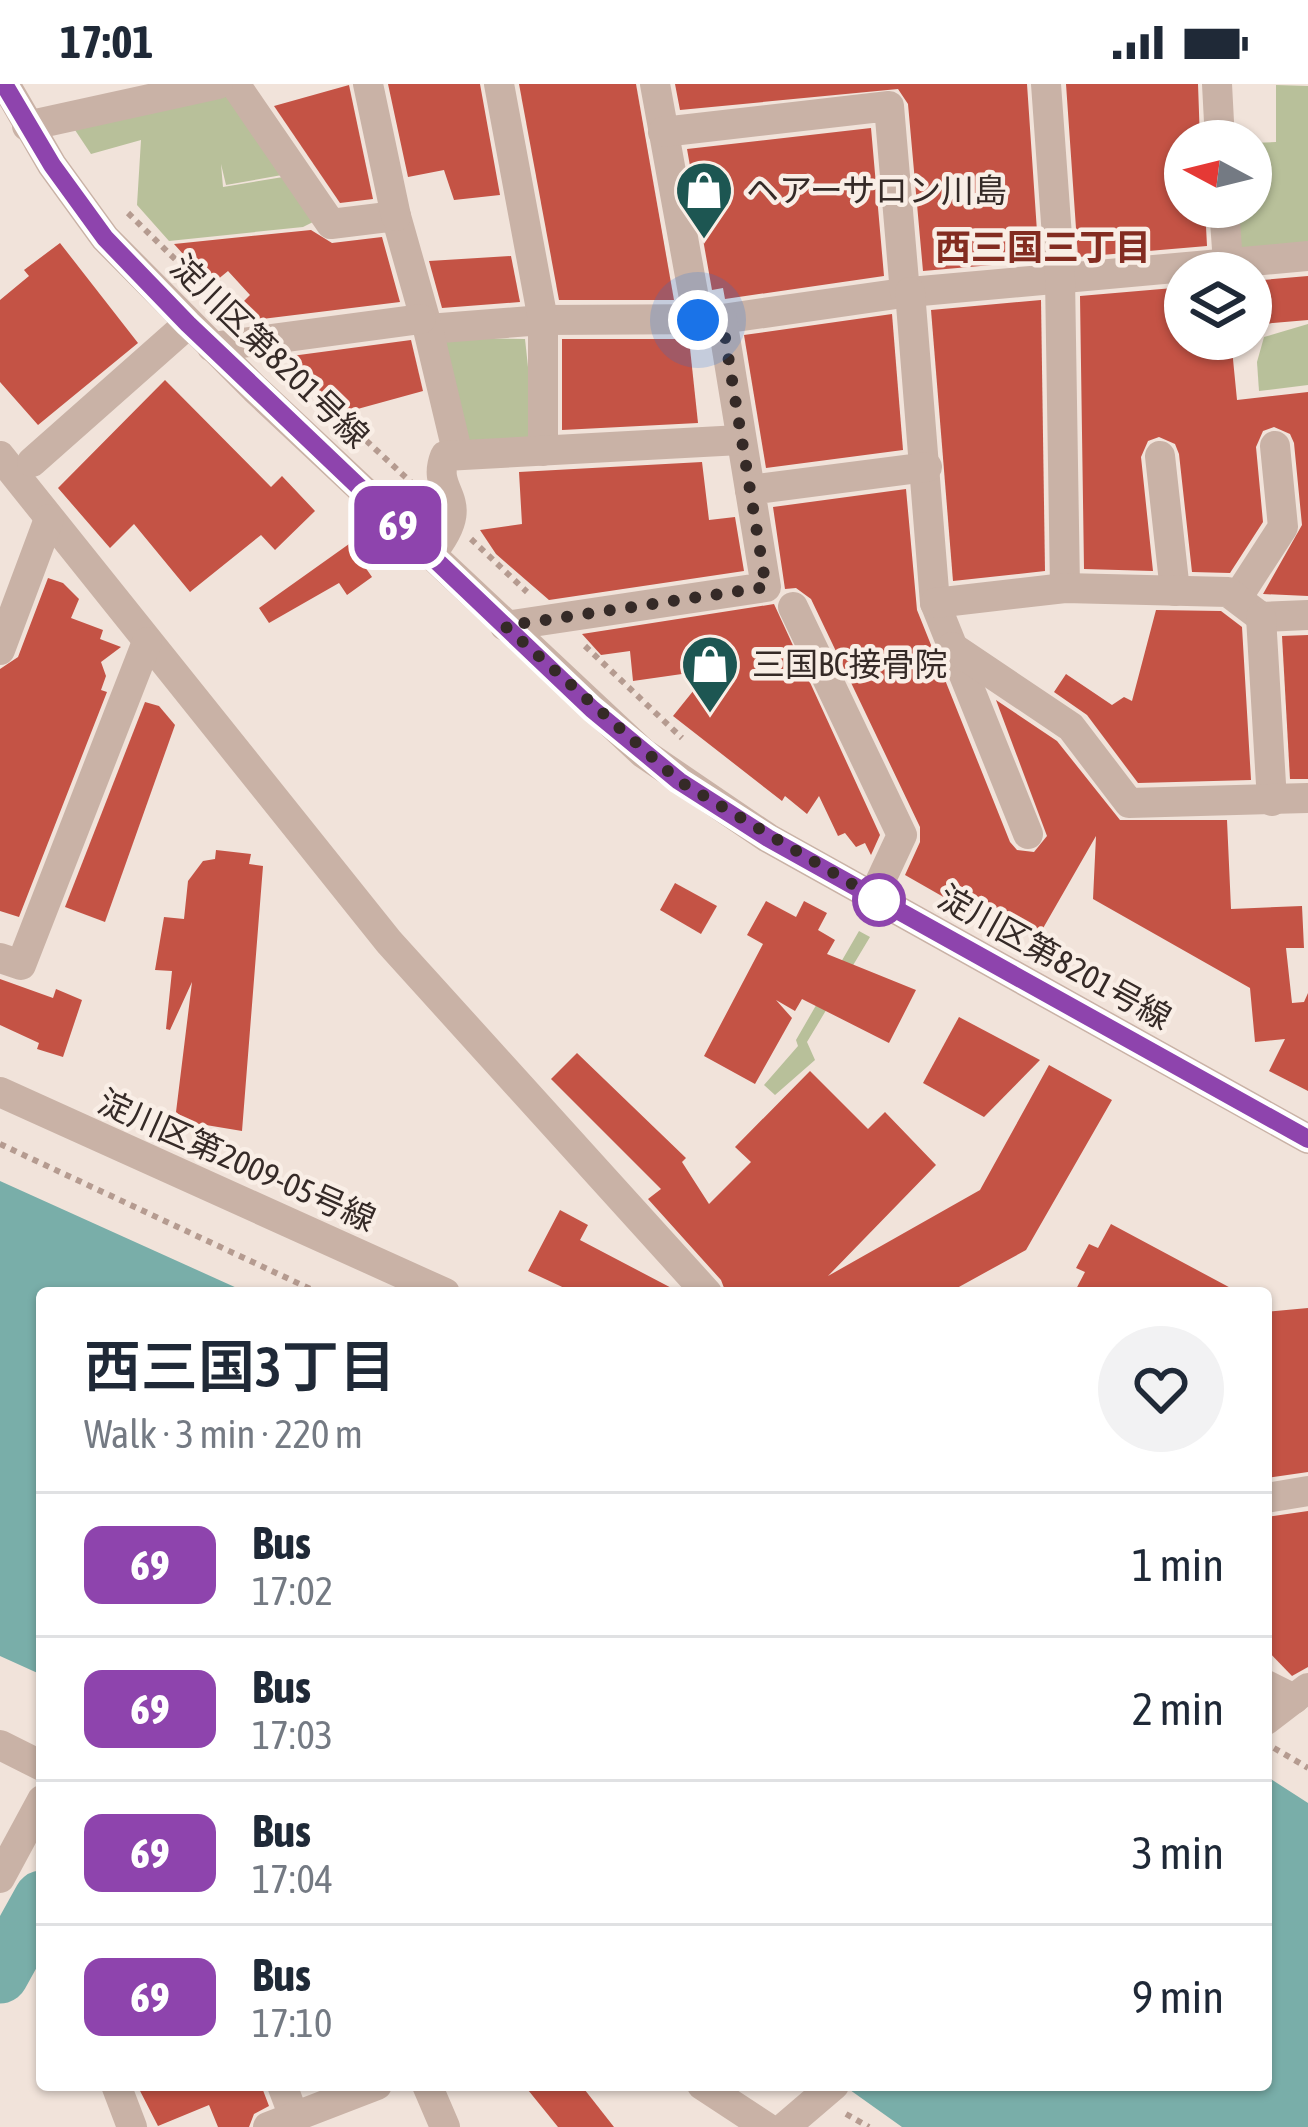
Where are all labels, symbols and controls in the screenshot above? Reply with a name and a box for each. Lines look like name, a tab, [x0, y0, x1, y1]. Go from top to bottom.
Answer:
text: 17:01	[60, 16, 154, 68]
north arrow	[1164, 120, 1272, 228]
map controls	[1164, 120, 1272, 360]
shop icon: ヘアーサロン川島	[673, 159, 735, 241]
place label: ヘアーサロン川島	[746, 171, 1007, 209]
district label: 西三国三丁目	[935, 226, 1151, 268]
street label: 淀川区第8201号線	[163, 247, 377, 455]
button: layers	[1164, 252, 1272, 360]
your location	[668, 290, 728, 350]
line badge: 69	[344, 486, 452, 564]
text: 69	[378, 501, 418, 549]
shop icon: 三国BC接骨院	[679, 633, 741, 715]
place label: 三国BC接骨院	[752, 645, 948, 683]
unlabelled marker	[854, 875, 904, 925]
street label: 淀川区第8201号線	[932, 877, 1178, 1037]
street label: 淀川区第2009-05号線	[93, 1082, 381, 1238]
button: heart	[1098, 1326, 1224, 1452]
text: 西三国3丁目	[84, 1334, 396, 1399]
text: Walk · 3 min · 220 m	[84, 1412, 363, 1456]
text: Bus	[252, 1517, 311, 1569]
text: 1 min	[1132, 1539, 1224, 1591]
text: 69	[130, 1541, 170, 1589]
text: 17:02	[252, 1569, 333, 1613]
text: Bus	[252, 1661, 311, 1713]
text: 2 min	[1132, 1683, 1224, 1735]
text: 69	[130, 1685, 170, 1733]
text: 17:03	[252, 1713, 333, 1757]
text: Bus	[252, 1805, 311, 1857]
text: 3 min	[1132, 1827, 1224, 1879]
text: 69	[130, 1829, 170, 1877]
text: 17:04	[252, 1857, 333, 1901]
text: Bus	[252, 1949, 311, 2001]
text: 9 min	[1132, 1971, 1224, 2023]
text: 69	[130, 1973, 170, 2021]
text: 17:10	[252, 2001, 332, 2045]

